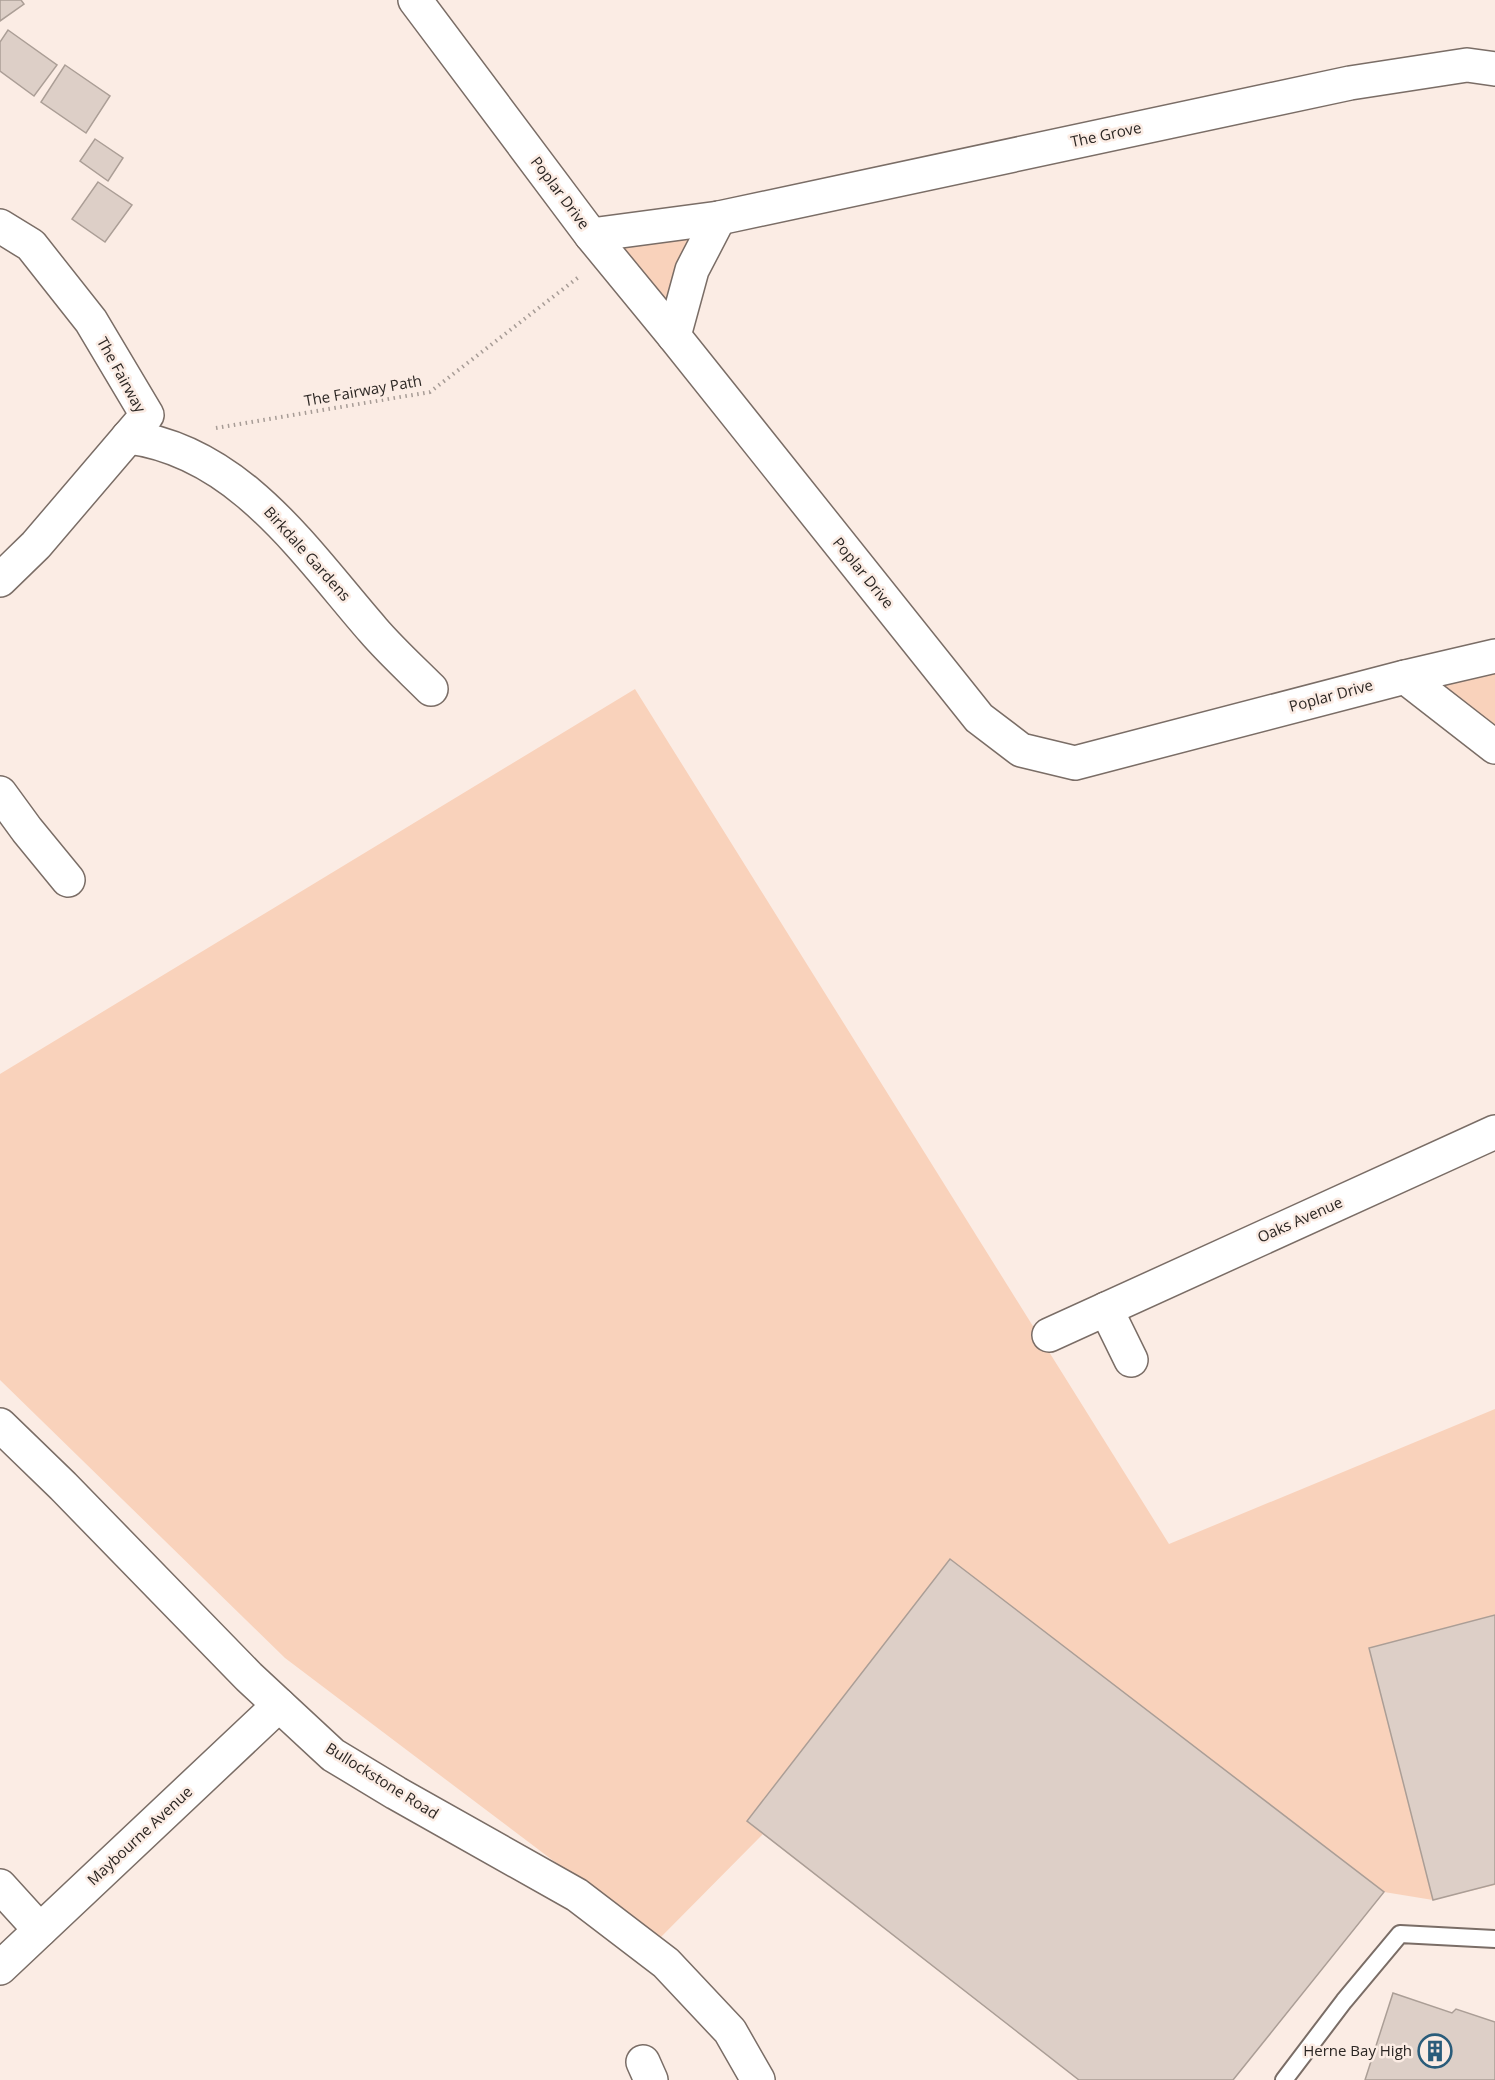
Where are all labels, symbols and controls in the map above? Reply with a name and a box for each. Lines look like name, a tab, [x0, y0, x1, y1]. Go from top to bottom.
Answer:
street label: The Grove	[1069, 117, 1143, 151]
street label: Poplar Drive	[527, 152, 595, 233]
street label: The Fairway	[93, 333, 151, 416]
street label: The Fairway Path	[302, 370, 423, 410]
street label: Birkdale Gardens	[260, 502, 355, 605]
street label: Poplar Drive	[829, 533, 899, 612]
street label: Poplar Drive	[1287, 674, 1375, 716]
street label: Oaks Avenue	[1254, 1191, 1345, 1247]
street label: Bullockstone Road	[322, 1737, 443, 1823]
street label: Maybourne Avenue	[83, 1781, 196, 1889]
building icon: Herne Bay High	[1417, 2033, 1453, 2069]
place label: Herne Bay High	[1303, 2040, 1412, 2060]

